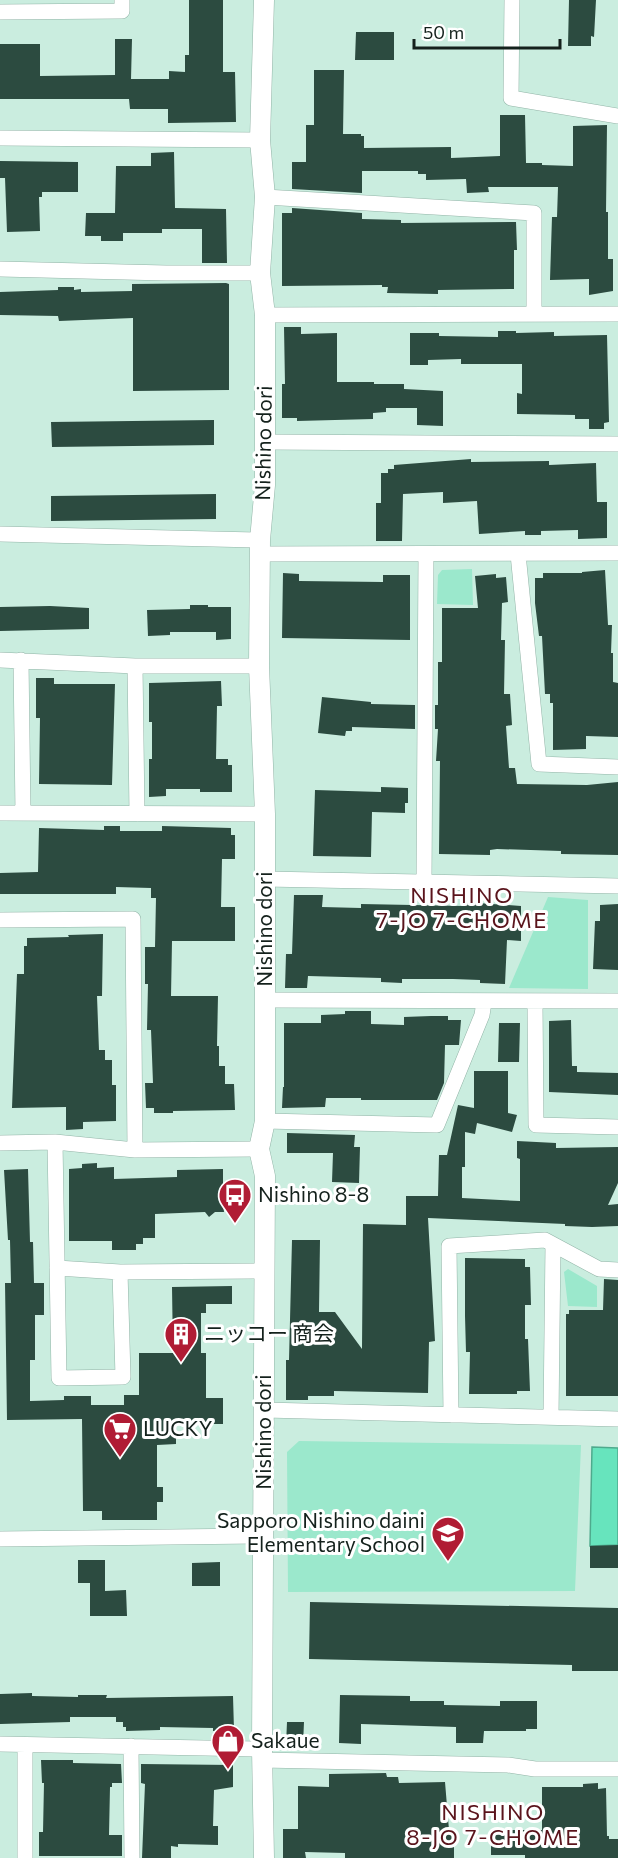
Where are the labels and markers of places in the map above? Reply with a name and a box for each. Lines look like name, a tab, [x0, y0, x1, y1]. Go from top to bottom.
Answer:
bus stop icon: Nishino 8-8	[217, 1177, 253, 1224]
place label: Nishino 8-8	[258, 1181, 369, 1206]
building icon: ニッコー 商会	[163, 1316, 199, 1363]
place label: ニッコー 商会	[204, 1320, 334, 1345]
supermarket icon: LUCKY	[102, 1411, 138, 1458]
place label: LUCKY	[143, 1415, 213, 1440]
place label: Sapporo Nishino daini Elementary School	[217, 1507, 425, 1556]
school or university icon: Sapporo Nishino daini Elementary School	[430, 1515, 466, 1562]
shop icon: Sakaue	[210, 1723, 246, 1770]
place label: Sakaue	[251, 1727, 319, 1752]

